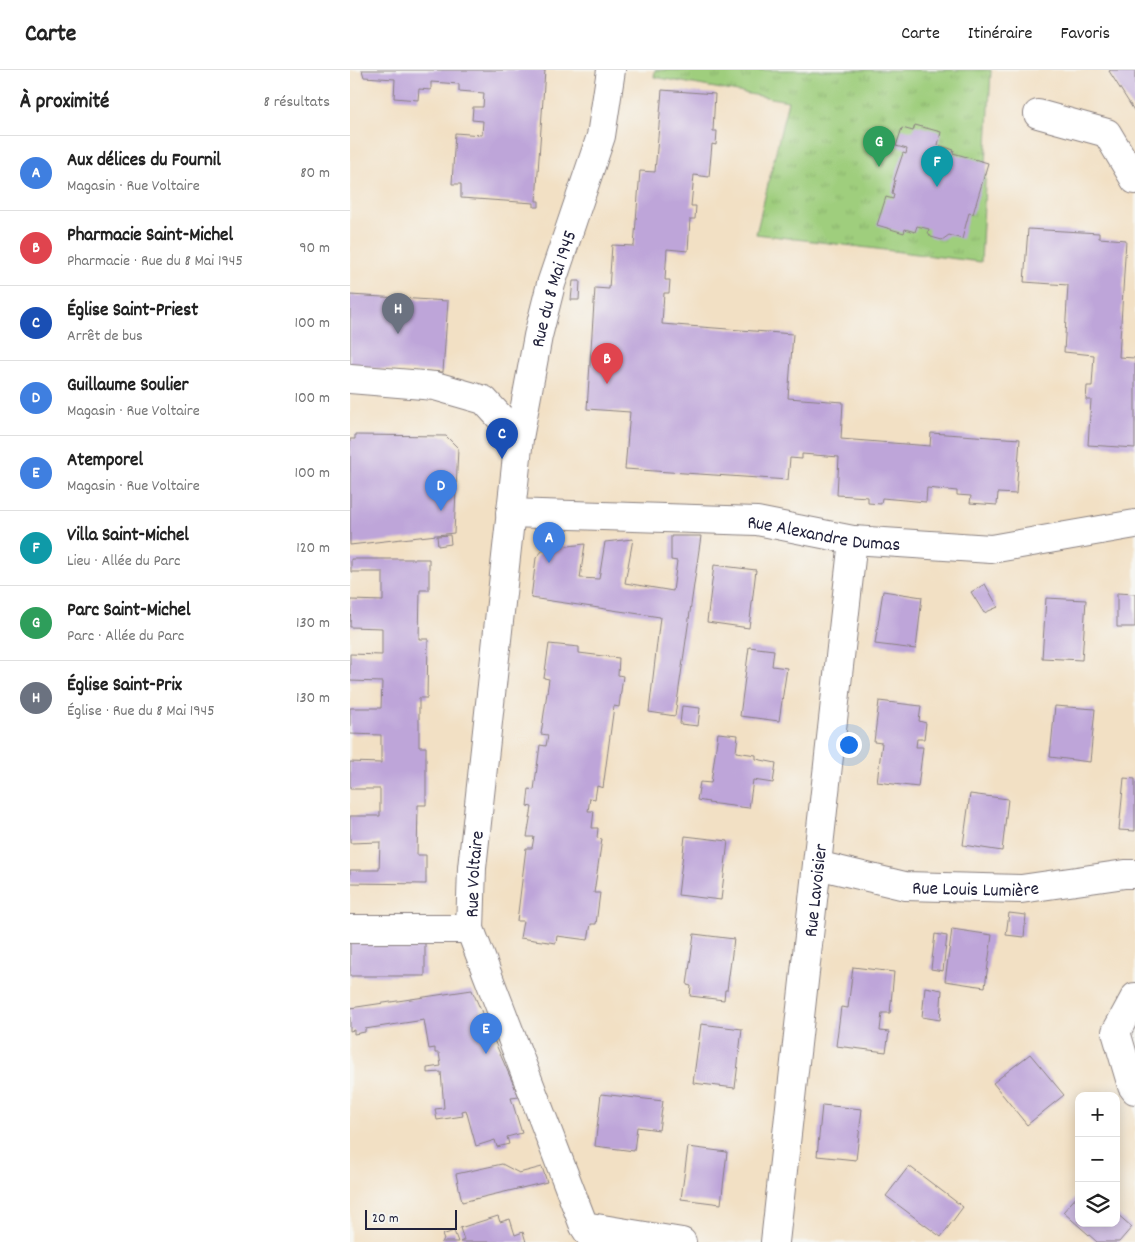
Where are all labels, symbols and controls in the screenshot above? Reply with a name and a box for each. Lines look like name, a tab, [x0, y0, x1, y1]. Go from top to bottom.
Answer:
text: Carte	[25, 18, 76, 52]
text: Carte	[901, 22, 940, 47]
text: Itinéraire	[968, 22, 1032, 47]
text: Favoris	[1060, 22, 1110, 47]
text: À proximité	[20, 88, 109, 118]
text: 8 résultats	[264, 91, 330, 114]
pin: G	[863, 126, 895, 167]
pin: F	[921, 146, 953, 187]
text: Aux délices du Fournil	[67, 148, 221, 175]
text: A	[32, 162, 40, 185]
text: 80 m	[300, 162, 330, 185]
text: Magasin · Rue Voltaire	[67, 175, 200, 198]
text: Pharmacie Saint-Michel	[67, 223, 233, 250]
street label: Rue du 8 Mai 1945	[526, 227, 585, 350]
text: B	[32, 237, 40, 260]
text: 90 m	[299, 237, 330, 260]
text: Pharmacie · Rue du 8 Mai 1945	[67, 250, 243, 273]
pin: H	[382, 293, 414, 334]
text: Église Saint-Priest	[67, 298, 198, 325]
text: C	[32, 312, 40, 335]
text: 100 m	[294, 312, 330, 335]
text: Arrêt de bus	[67, 325, 143, 348]
pin: B	[591, 343, 623, 384]
text: Guillaume Soulier	[67, 373, 189, 400]
text: D	[32, 387, 40, 410]
text: 100 m	[294, 387, 330, 410]
text: Magasin · Rue Voltaire	[67, 400, 200, 423]
pin: C	[486, 418, 518, 459]
text: Atemporel	[67, 448, 143, 475]
text: E	[32, 462, 40, 485]
text: 100 m	[294, 462, 330, 485]
pin: D	[425, 470, 457, 511]
text: Magasin · Rue Voltaire	[67, 475, 200, 498]
street label: Rue Alexandre Dumas	[747, 511, 901, 560]
pin: A	[533, 522, 565, 563]
text: Villa Saint-Michel	[67, 523, 189, 550]
text: F	[32, 537, 40, 560]
text: 120 m	[296, 537, 330, 560]
text: Lieu · Allée du Parc	[67, 550, 181, 573]
text: Parc Saint-Michel	[67, 598, 190, 625]
text: G	[32, 612, 40, 635]
text: 130 m	[296, 612, 330, 635]
text: Parc · Allée du Parc	[67, 625, 184, 648]
text: Église Saint-Prix	[67, 673, 182, 700]
text: H	[32, 687, 40, 710]
text: 130 m	[296, 687, 330, 710]
text: Église · Rue du 8 Mai 1945	[67, 700, 215, 723]
your location	[836, 732, 862, 758]
street label: Rue Voltaire	[460, 830, 493, 918]
street label: Rue Lavoisier	[799, 842, 836, 939]
street label: Rue Louis Lumière	[912, 876, 1041, 906]
pin: E	[470, 1013, 502, 1054]
map controls	[1075, 1092, 1120, 1227]
button: +	[1075, 1092, 1120, 1137]
button: −	[1075, 1137, 1120, 1182]
button: layers	[1075, 1182, 1120, 1227]
scale bar	[365, 1207, 458, 1230]
text: 20 m	[372, 1209, 399, 1229]

